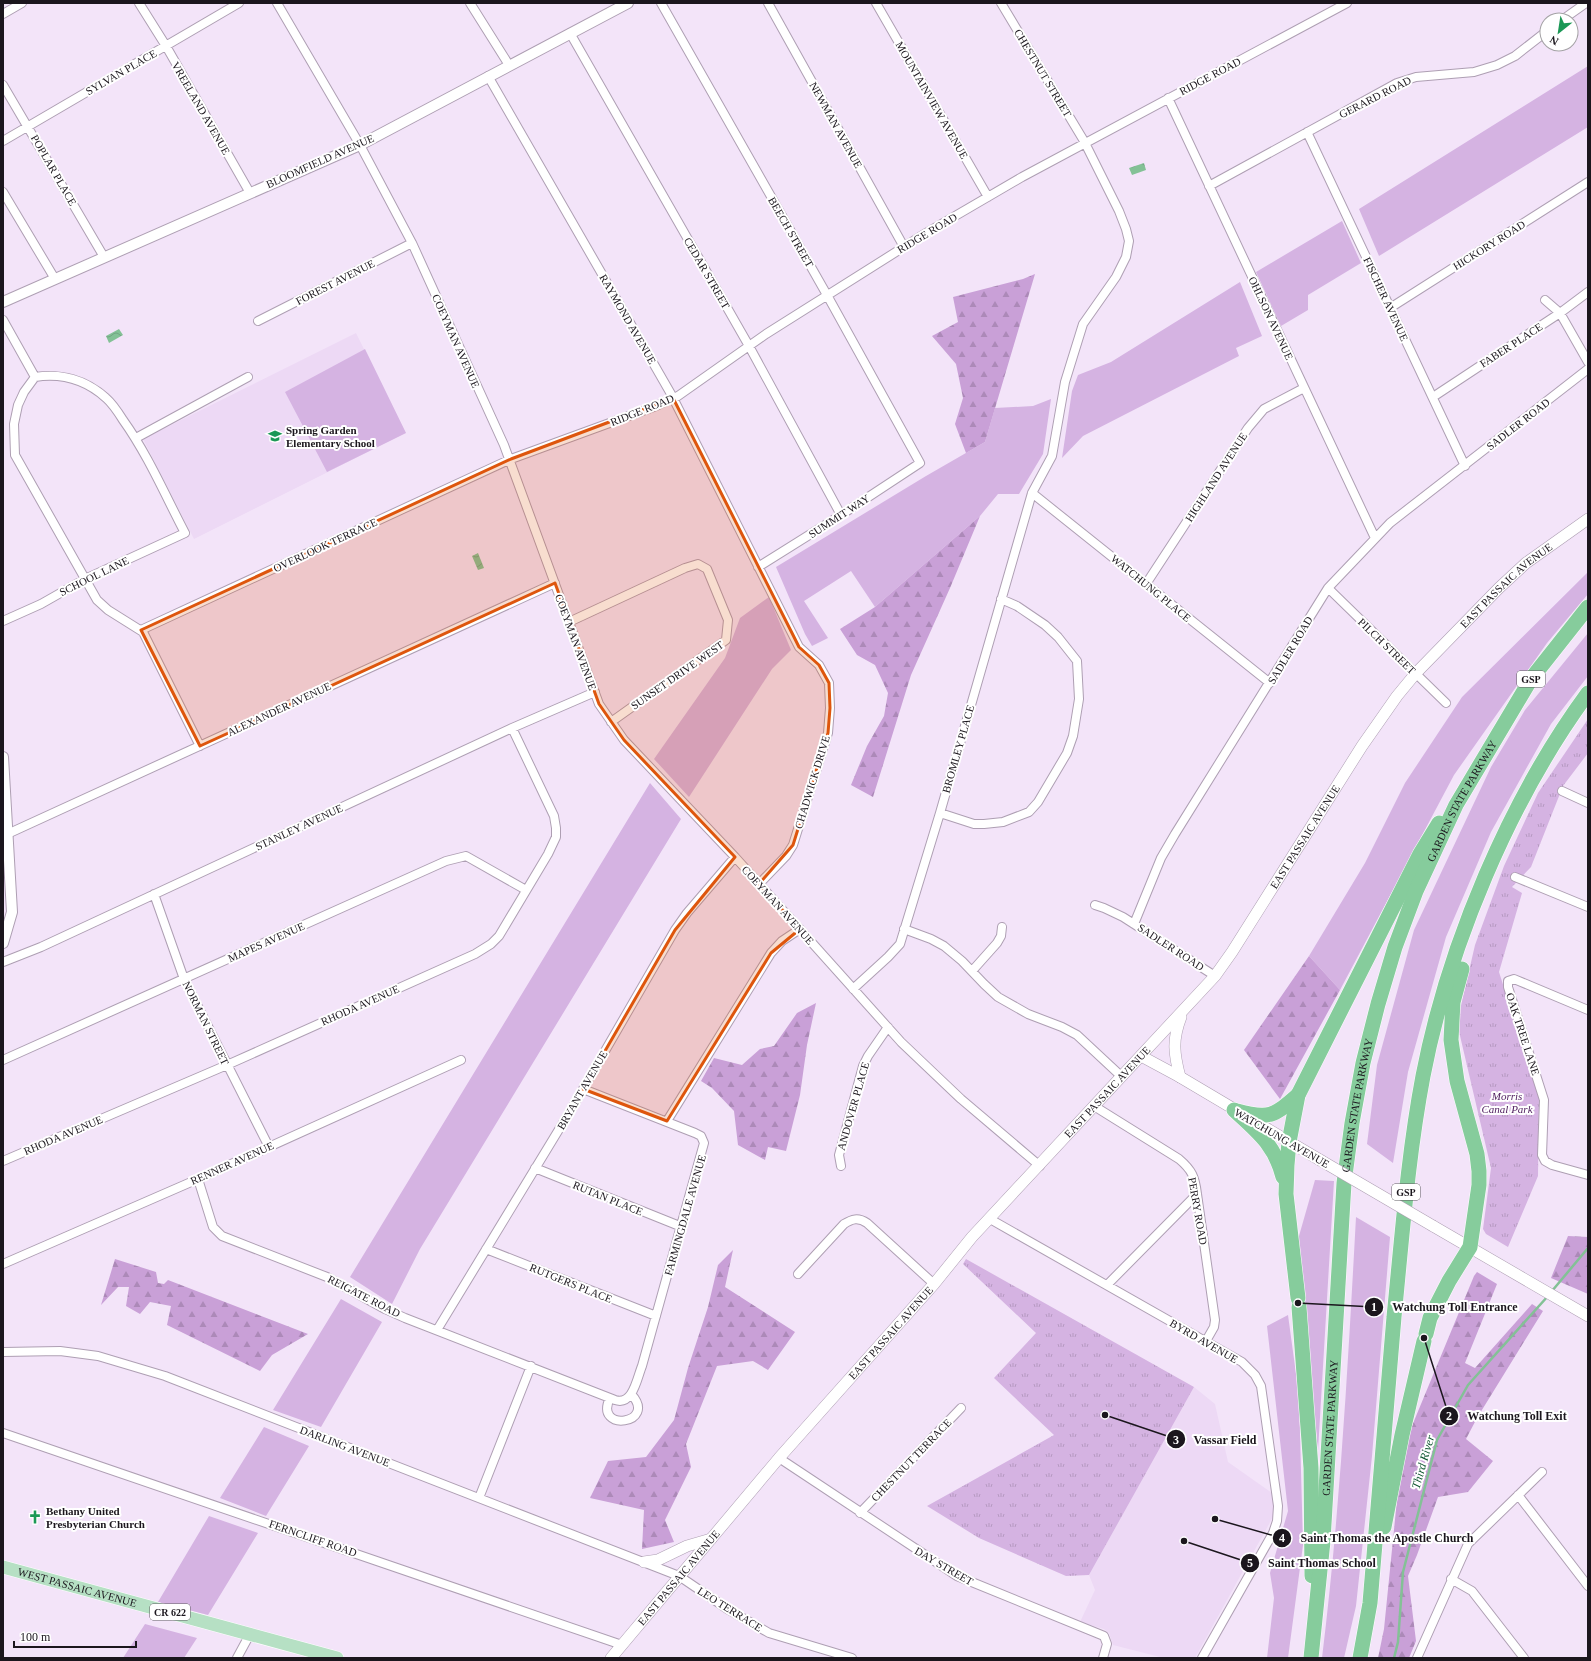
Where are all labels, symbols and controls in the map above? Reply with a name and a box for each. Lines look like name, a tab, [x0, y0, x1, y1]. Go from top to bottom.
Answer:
north arrow	[1539, 12, 1579, 52]
street label: CHESTNUT STREET	[1012, 27, 1074, 119]
text: N	[1548, 33, 1560, 48]
street label: MOUNTAINVIEW AVENUE	[893, 39, 971, 161]
street label: SYLVAN PLACE	[83, 47, 159, 97]
street label: RIDGE ROAD	[1177, 55, 1243, 97]
street label: VREELAND AVENUE	[169, 59, 233, 157]
street label: GERARD ROAD	[1337, 74, 1413, 120]
street label: NEWMAN AVENUE	[807, 80, 865, 170]
street label: POPLAR PLACE	[29, 132, 79, 208]
street label: BLOOMFIELD AVENUE	[264, 132, 376, 190]
street label: BEECH STREET	[766, 195, 816, 270]
street label: RIDGE ROAD	[895, 210, 959, 256]
street label: HICKORY ROAD	[1451, 218, 1527, 272]
street label: CEDAR STREET	[682, 235, 732, 311]
street label: FISCHER AVENUE	[1361, 255, 1411, 343]
street label: FOREST AVENUE	[294, 257, 377, 307]
street label: RAYMOND AVENUE	[597, 272, 659, 366]
street label: OHLSON AVENUE	[1246, 274, 1296, 362]
street label: COEYMAN AVENUE	[430, 292, 482, 390]
street label: FABER PLACE	[1477, 320, 1545, 370]
street label: RIDGE ROAD	[608, 392, 676, 428]
street label: SADLER ROAD	[1484, 396, 1552, 452]
place label: Spring Garden Elementary School	[286, 424, 375, 449]
school or university icon: Spring Garden Elementary School	[267, 428, 283, 444]
street label: HIGHLAND AVENUE	[1183, 430, 1250, 524]
street label: SUMMIT WAY	[806, 492, 872, 540]
street label: OVERLOOK TERRACE	[271, 516, 379, 574]
street label: EAST PASSAIC AVENUE	[1458, 540, 1555, 630]
street label: WATCHUNG PLACE	[1109, 552, 1194, 624]
street label: SCHOOL LANE	[57, 554, 131, 598]
street label: COEYMAN AVENUE	[553, 592, 599, 692]
street label: SADLER ROAD	[1265, 614, 1315, 686]
street label: PILCH STREET	[1356, 616, 1418, 677]
street label: SUNSET DRIVE WEST	[628, 638, 726, 712]
road number: GSP	[1517, 671, 1545, 687]
street label: ALEXANDER AVENUE	[225, 680, 333, 738]
street label: BROMLEY PLACE	[940, 703, 976, 794]
street label: CHADWICK DRIVE	[792, 734, 832, 830]
street label: GARDEN STATE PARKWAY	[1425, 738, 1499, 864]
street label: EAST PASSAIC AVENUE	[1268, 782, 1342, 891]
street label: STANLEY AVENUE	[254, 801, 345, 852]
street label: COEYMAN AVENUE	[740, 863, 817, 947]
street label: MAPES AVENUE	[226, 920, 306, 964]
street label: SADLER ROAD	[1136, 921, 1206, 973]
street label: NORMAN STREET	[180, 979, 232, 1067]
street label: RHODA AVENUE	[319, 982, 401, 1028]
street label: OAK TREE LANE	[1504, 991, 1542, 1077]
street label: GARDEN STATE PARKWAY	[1339, 1037, 1375, 1173]
street label: EAST PASSAIC AVENUE	[1062, 1043, 1153, 1140]
street label: BRYANT AVENUE	[555, 1048, 610, 1132]
street label: ANDOVER PLACE	[835, 1060, 871, 1152]
park label: Morris Canal Park	[1481, 1090, 1534, 1115]
street label: WATCHUNG AVENUE	[1232, 1106, 1332, 1170]
street label: RHODA AVENUE	[22, 1113, 104, 1157]
street label: RENNER AVENUE	[188, 1139, 276, 1187]
street label: FARMINGDALE AVENUE	[662, 1153, 708, 1277]
street label: PERRY ROAD	[1186, 1176, 1210, 1246]
street label: RUTAN PLACE	[571, 1178, 645, 1218]
road number: GSP	[1392, 1184, 1420, 1200]
street label: RUTGERS PLACE	[528, 1261, 614, 1305]
street label: REIGATE ROAD	[326, 1273, 402, 1319]
street label: EAST PASSAIC AVENUE	[846, 1284, 935, 1382]
callout: Watchung Toll Entrance	[1364, 1295, 1525, 1319]
text: 1	[1371, 1300, 1377, 1314]
text: Watchung Toll Entrance	[1392, 1300, 1518, 1314]
street label: BYRD AVENUE	[1168, 1317, 1240, 1365]
street label: GARDEN STATE PARKWAY	[1320, 1360, 1340, 1496]
callout: Watchung Toll Exit	[1439, 1404, 1575, 1428]
text: 2	[1446, 1409, 1452, 1423]
text: Watchung Toll Exit	[1467, 1409, 1567, 1423]
street label: CHESTNUT TERRACE	[869, 1416, 954, 1504]
street label: DARLING AVENUE	[298, 1423, 392, 1469]
callout: Vassar Field	[1166, 1427, 1265, 1451]
text: 3	[1173, 1433, 1179, 1447]
text: Vassar Field	[1193, 1433, 1257, 1447]
water label: Third River	[1409, 1433, 1437, 1490]
place label: Bethany United Presbyterian Church	[46, 1505, 145, 1530]
church icon: Bethany United Presbyterian Church	[27, 1509, 43, 1525]
street label: FERNCLIFF ROAD	[268, 1517, 358, 1559]
callout: Saint Thomas the Apostle Church	[1272, 1526, 1482, 1550]
street label: EAST PASSAIC AVENUE	[635, 1527, 722, 1628]
text: 4	[1279, 1531, 1285, 1545]
text: Saint Thomas the Apostle Church	[1301, 1531, 1474, 1545]
street label: DAY STREET	[913, 1544, 976, 1588]
callout: Saint Thomas School	[1240, 1551, 1384, 1575]
text: 5	[1247, 1556, 1253, 1570]
text: Saint Thomas School	[1268, 1556, 1377, 1570]
street label: WEST PASSAIC AVENUE	[16, 1565, 138, 1609]
street label: LEO TERRACE	[695, 1584, 765, 1634]
road number: CR 622	[150, 1604, 190, 1620]
scale bar	[14, 1623, 136, 1649]
text: 100 m	[20, 1630, 51, 1644]

